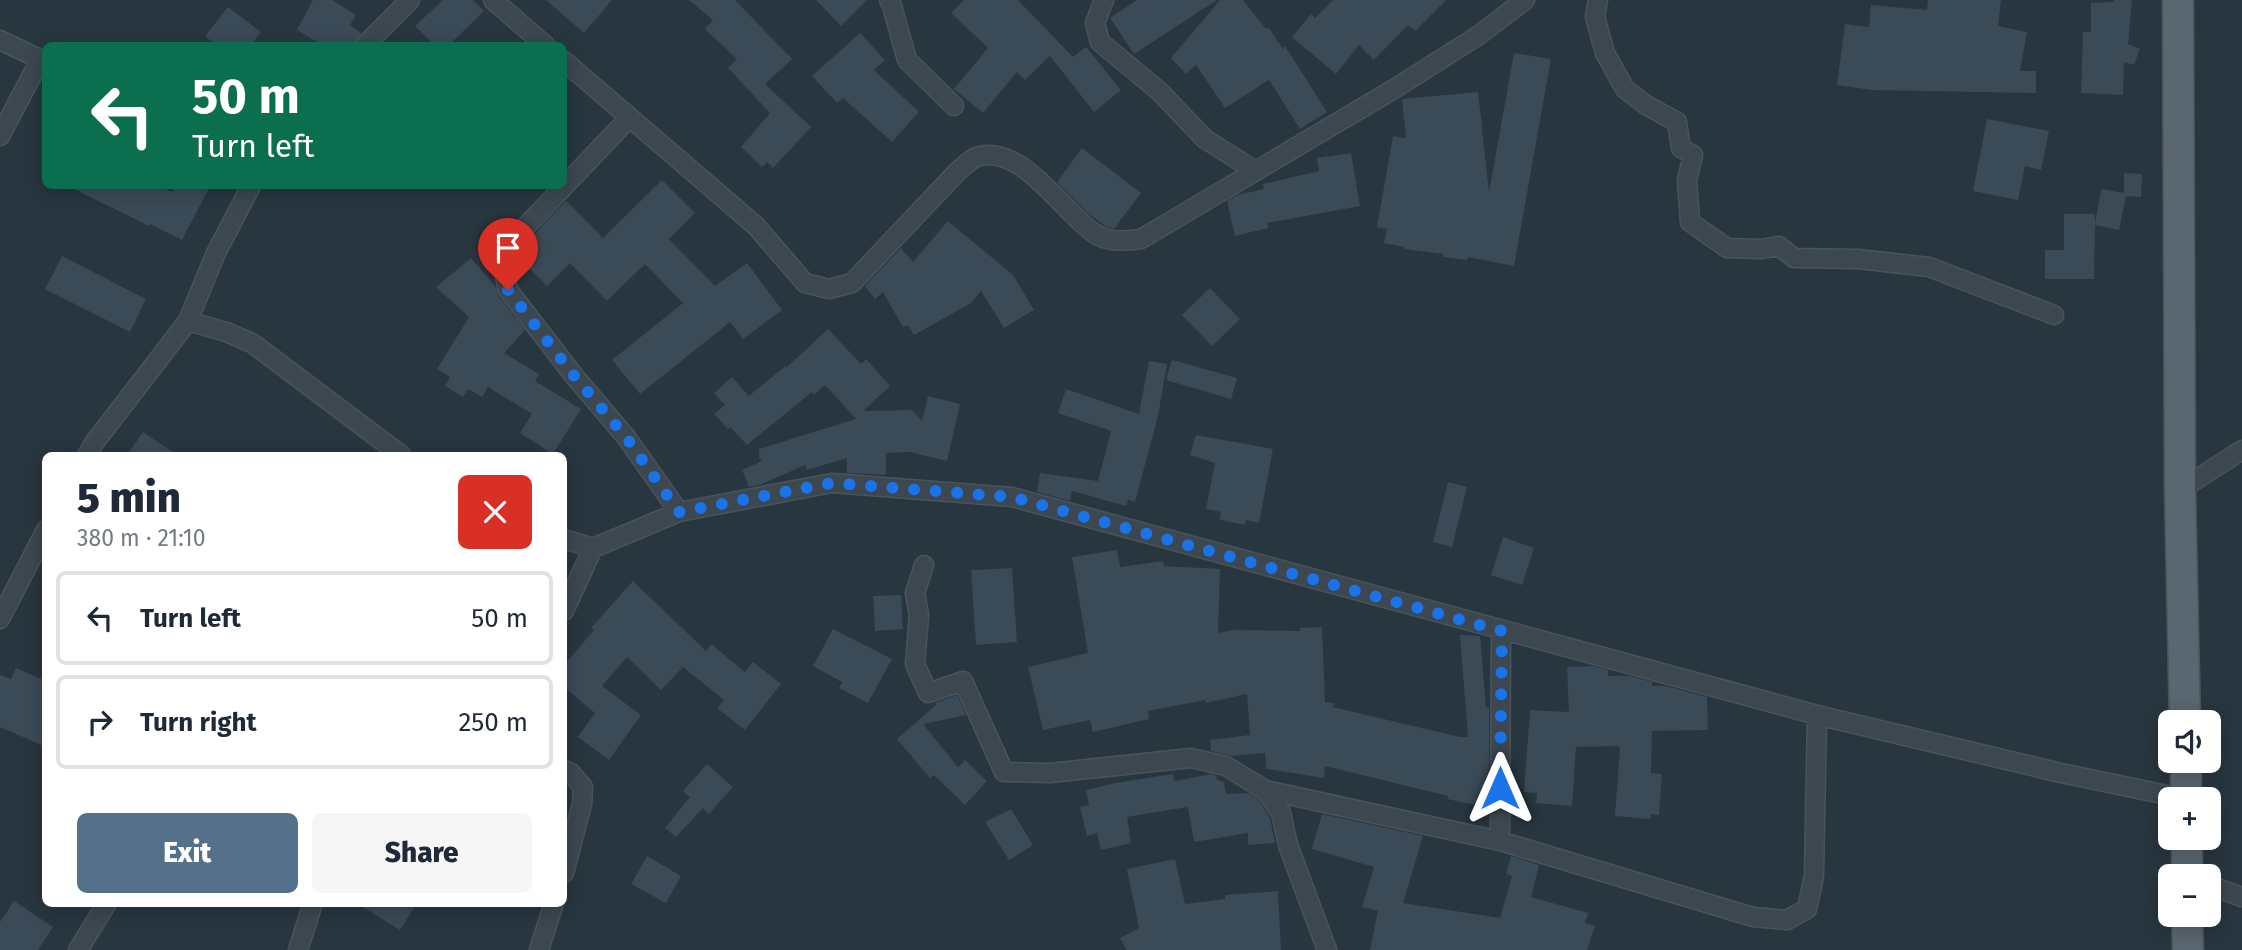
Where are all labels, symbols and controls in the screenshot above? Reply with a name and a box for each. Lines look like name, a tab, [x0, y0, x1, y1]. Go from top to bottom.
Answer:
text: 50 m	[192, 67, 300, 126]
icon: left	[77, 70, 168, 161]
text: Turn left	[192, 127, 314, 165]
pin	[478, 218, 538, 290]
icon: arrive	[489, 229, 527, 267]
text: 5 min	[77, 473, 181, 523]
button: close	[458, 475, 532, 549]
text: 380 m · 21:10	[77, 524, 206, 552]
icon: left	[81, 599, 119, 637]
text: Turn left	[140, 603, 241, 634]
text: 50 m	[471, 603, 528, 634]
icon: right	[81, 703, 119, 741]
text: Turn right	[140, 707, 257, 738]
text: 250 m	[458, 707, 528, 738]
map controls	[2158, 710, 2221, 927]
button: sound	[2158, 710, 2221, 773]
position arrow	[1463, 751, 1537, 825]
button: +	[2158, 787, 2221, 850]
button: Exit	[77, 813, 298, 893]
button: Share	[312, 813, 532, 893]
button: −	[2158, 864, 2221, 927]

